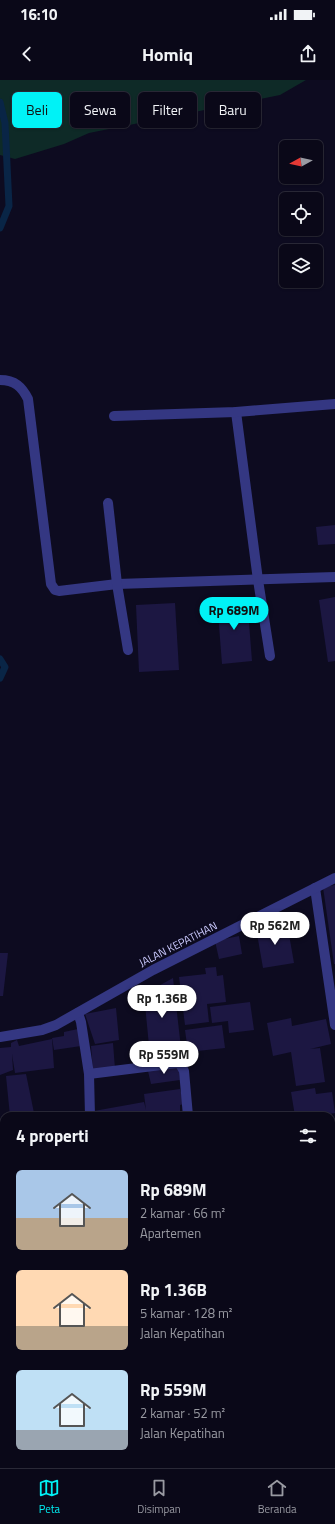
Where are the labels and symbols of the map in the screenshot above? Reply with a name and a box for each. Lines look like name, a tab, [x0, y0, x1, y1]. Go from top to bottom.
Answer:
north arrow	[279, 140, 323, 184]
pin: Rp 689M	[197, 597, 271, 631]
pin: Rp 562M	[238, 912, 312, 946]
street label: JALAN KEPATIHAN	[136, 917, 220, 971]
pin: Rp 1.36B	[121, 985, 203, 1019]
pin: Rp 559M	[127, 1041, 201, 1075]

